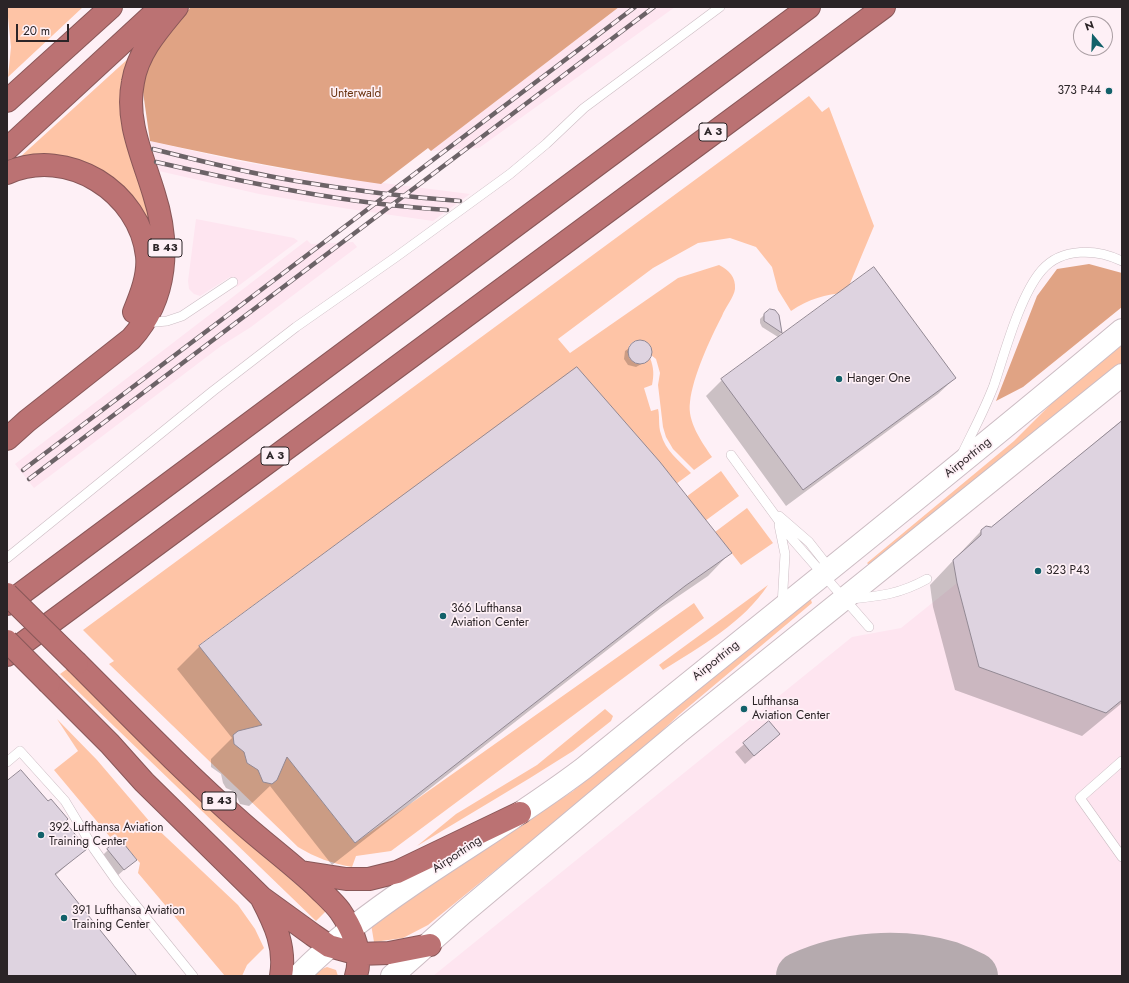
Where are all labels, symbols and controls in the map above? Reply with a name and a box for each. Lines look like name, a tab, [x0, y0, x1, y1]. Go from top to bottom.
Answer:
scale bar	[18, 16, 71, 42]
north arrow	[1073, 16, 1113, 56]
text: N	[1083, 17, 1096, 35]
text: 20 m	[23, 22, 50, 40]
place label: 373 P44	[1058, 84, 1101, 98]
marker: 373 P44	[1104, 86, 1114, 96]
park label: Unterwald	[331, 87, 381, 101]
road number: A 3	[699, 123, 727, 141]
road number: B 43	[148, 239, 182, 257]
place label: Hanger One	[847, 372, 910, 386]
marker: Hanger One	[834, 374, 844, 384]
street label: Airportring	[942, 435, 994, 481]
road number: A 3	[261, 447, 289, 465]
place label: 323 P43	[1046, 564, 1090, 578]
marker: 323 P43	[1033, 566, 1043, 576]
place label: 366 Lufthansa Aviation Center	[451, 602, 529, 630]
marker: 366 Lufthansa Aviation Center	[438, 611, 448, 621]
street label: Airportring	[690, 638, 742, 684]
place label: Lufthansa Aviation Center	[752, 695, 830, 723]
marker: Lufthansa Aviation Center	[739, 704, 749, 714]
road number: B 43	[202, 792, 236, 810]
place label: 392 Lufthansa Aviation Training Center	[49, 821, 164, 849]
marker: 392 Lufthansa Aviation Training Center	[36, 830, 46, 840]
street label: Airportring	[430, 833, 484, 877]
place label: 391 Lufthansa Aviation Training Center	[72, 904, 185, 932]
marker: 391 Lufthansa Aviation Training Center	[59, 913, 69, 923]

